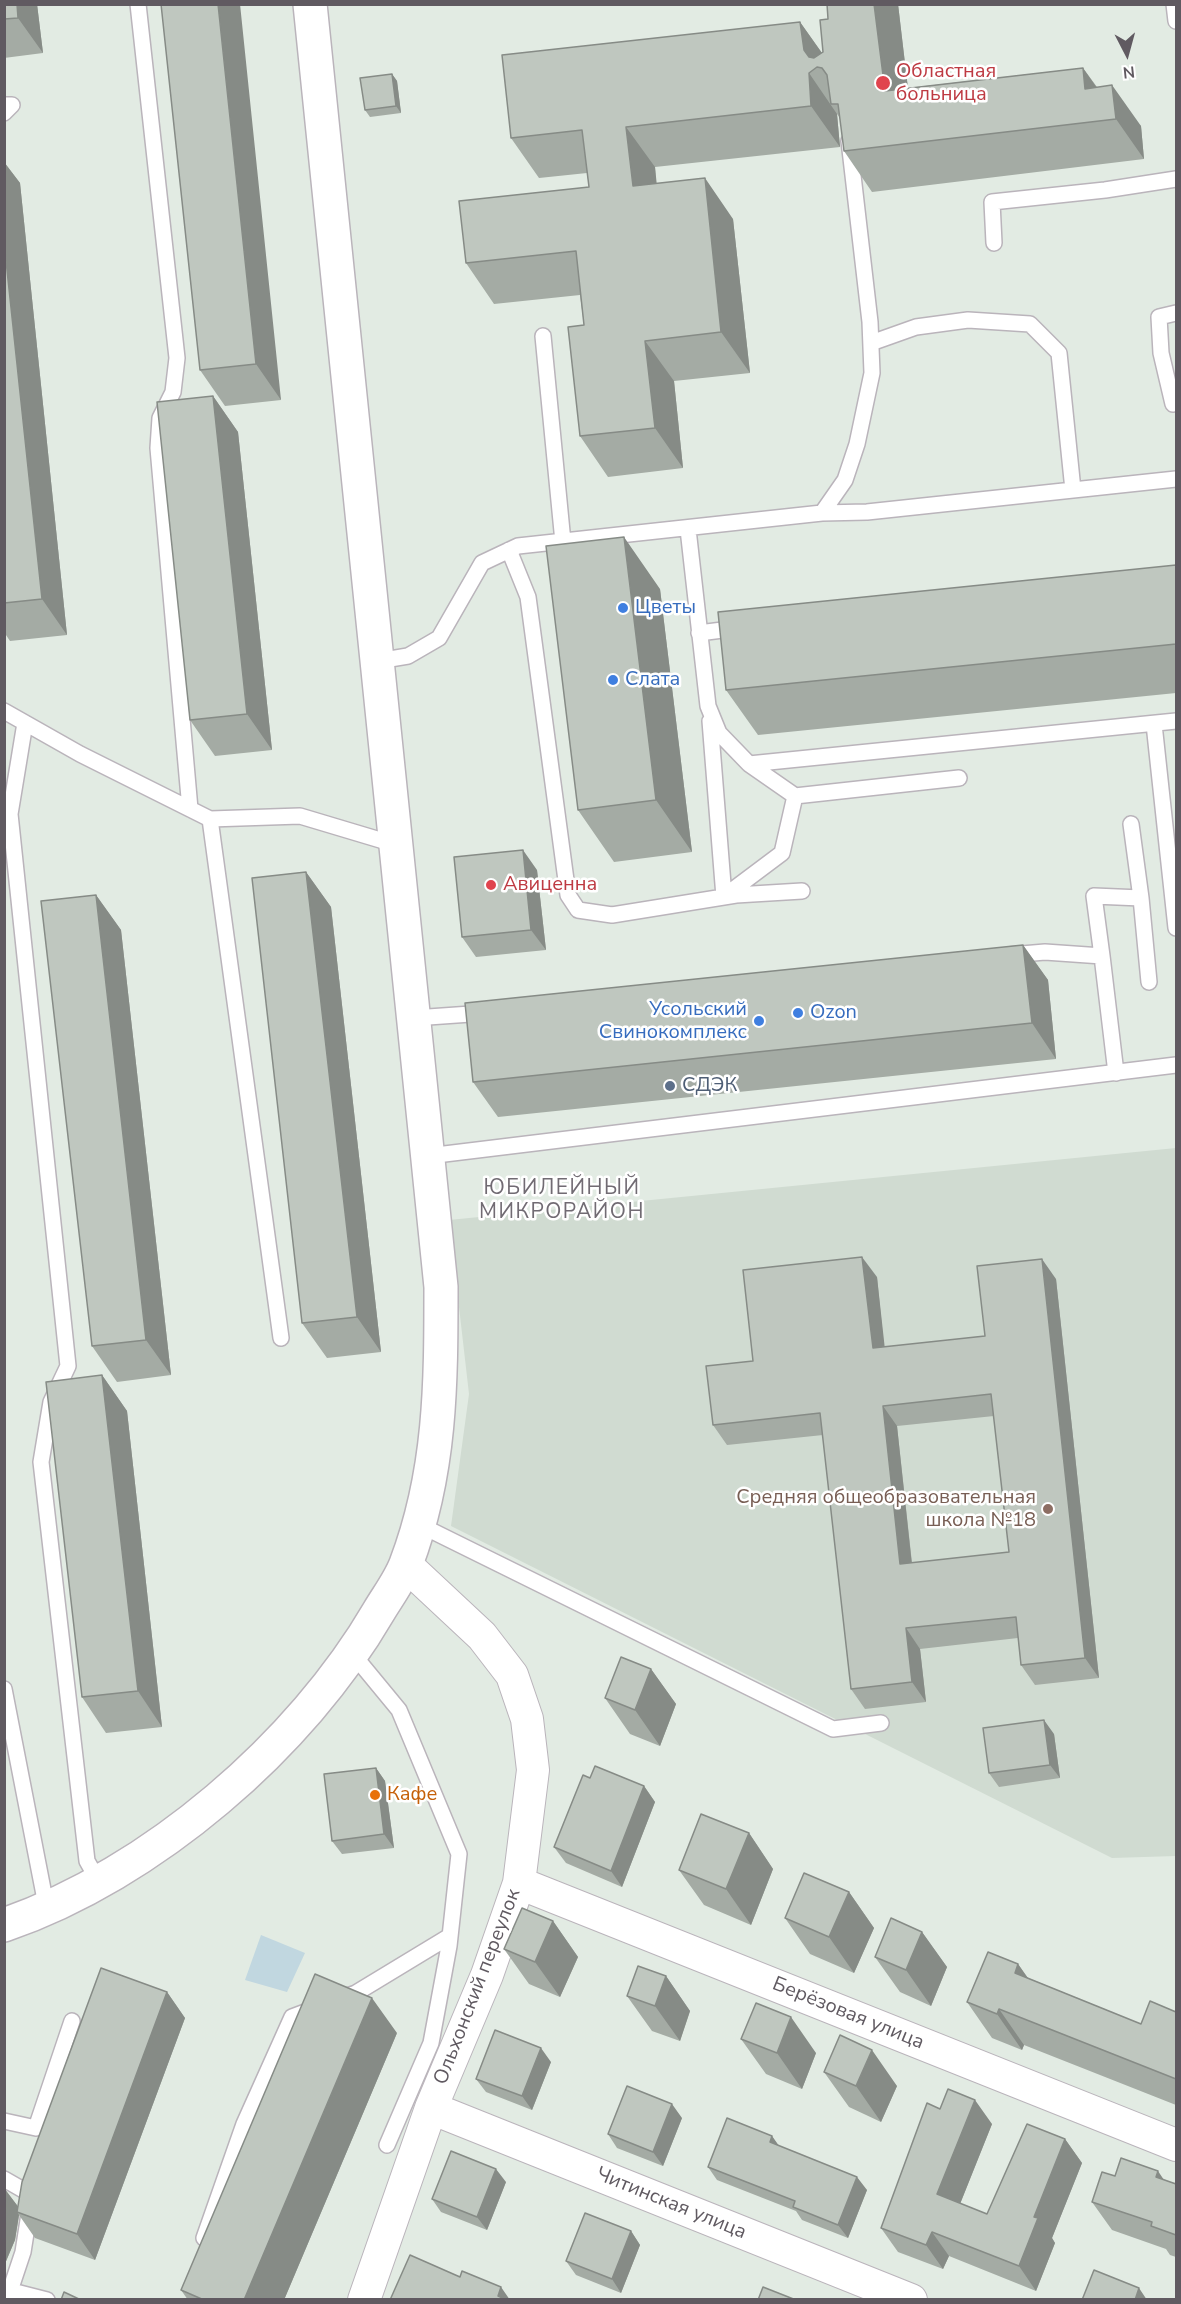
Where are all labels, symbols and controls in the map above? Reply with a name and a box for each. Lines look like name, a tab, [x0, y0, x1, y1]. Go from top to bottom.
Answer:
north arrow	[1097, 24, 1157, 84]
place label: Областная больница	[896, 60, 996, 107]
text: N	[1122, 60, 1136, 83]
marker: Областная больница	[874, 74, 892, 92]
place label: Цветы	[635, 596, 696, 620]
marker: Цветы	[616, 601, 630, 615]
place label: Слата	[625, 668, 680, 692]
marker: Слата	[606, 673, 620, 687]
place label: Авиценна	[503, 873, 597, 897]
marker: Авиценна	[484, 878, 498, 892]
place label: Усольский Свинокомплекс	[599, 998, 747, 1045]
place label: Ozon	[810, 1001, 857, 1025]
marker: Ozon	[791, 1006, 805, 1020]
marker: Усольский Свинокомплекс	[752, 1014, 766, 1028]
place label: СДЭК	[682, 1074, 737, 1098]
marker: СДЭК	[663, 1079, 677, 1093]
district label: ЮБИЛЕЙНЫЙ МИКРОРАЙОН	[479, 1176, 645, 1226]
place label: Средняя общеобразовательная школа №18	[736, 1486, 1036, 1533]
marker: Средняя общеобразовательная школа №18	[1041, 1502, 1055, 1516]
place label: Кафе	[387, 1783, 437, 1807]
marker: Кафе	[368, 1788, 382, 1802]
street label: Ольхонский переулок	[430, 1886, 526, 2088]
street label: Берёзовая улица	[769, 1973, 927, 2055]
street label: Читинская улица	[592, 2163, 750, 2245]

